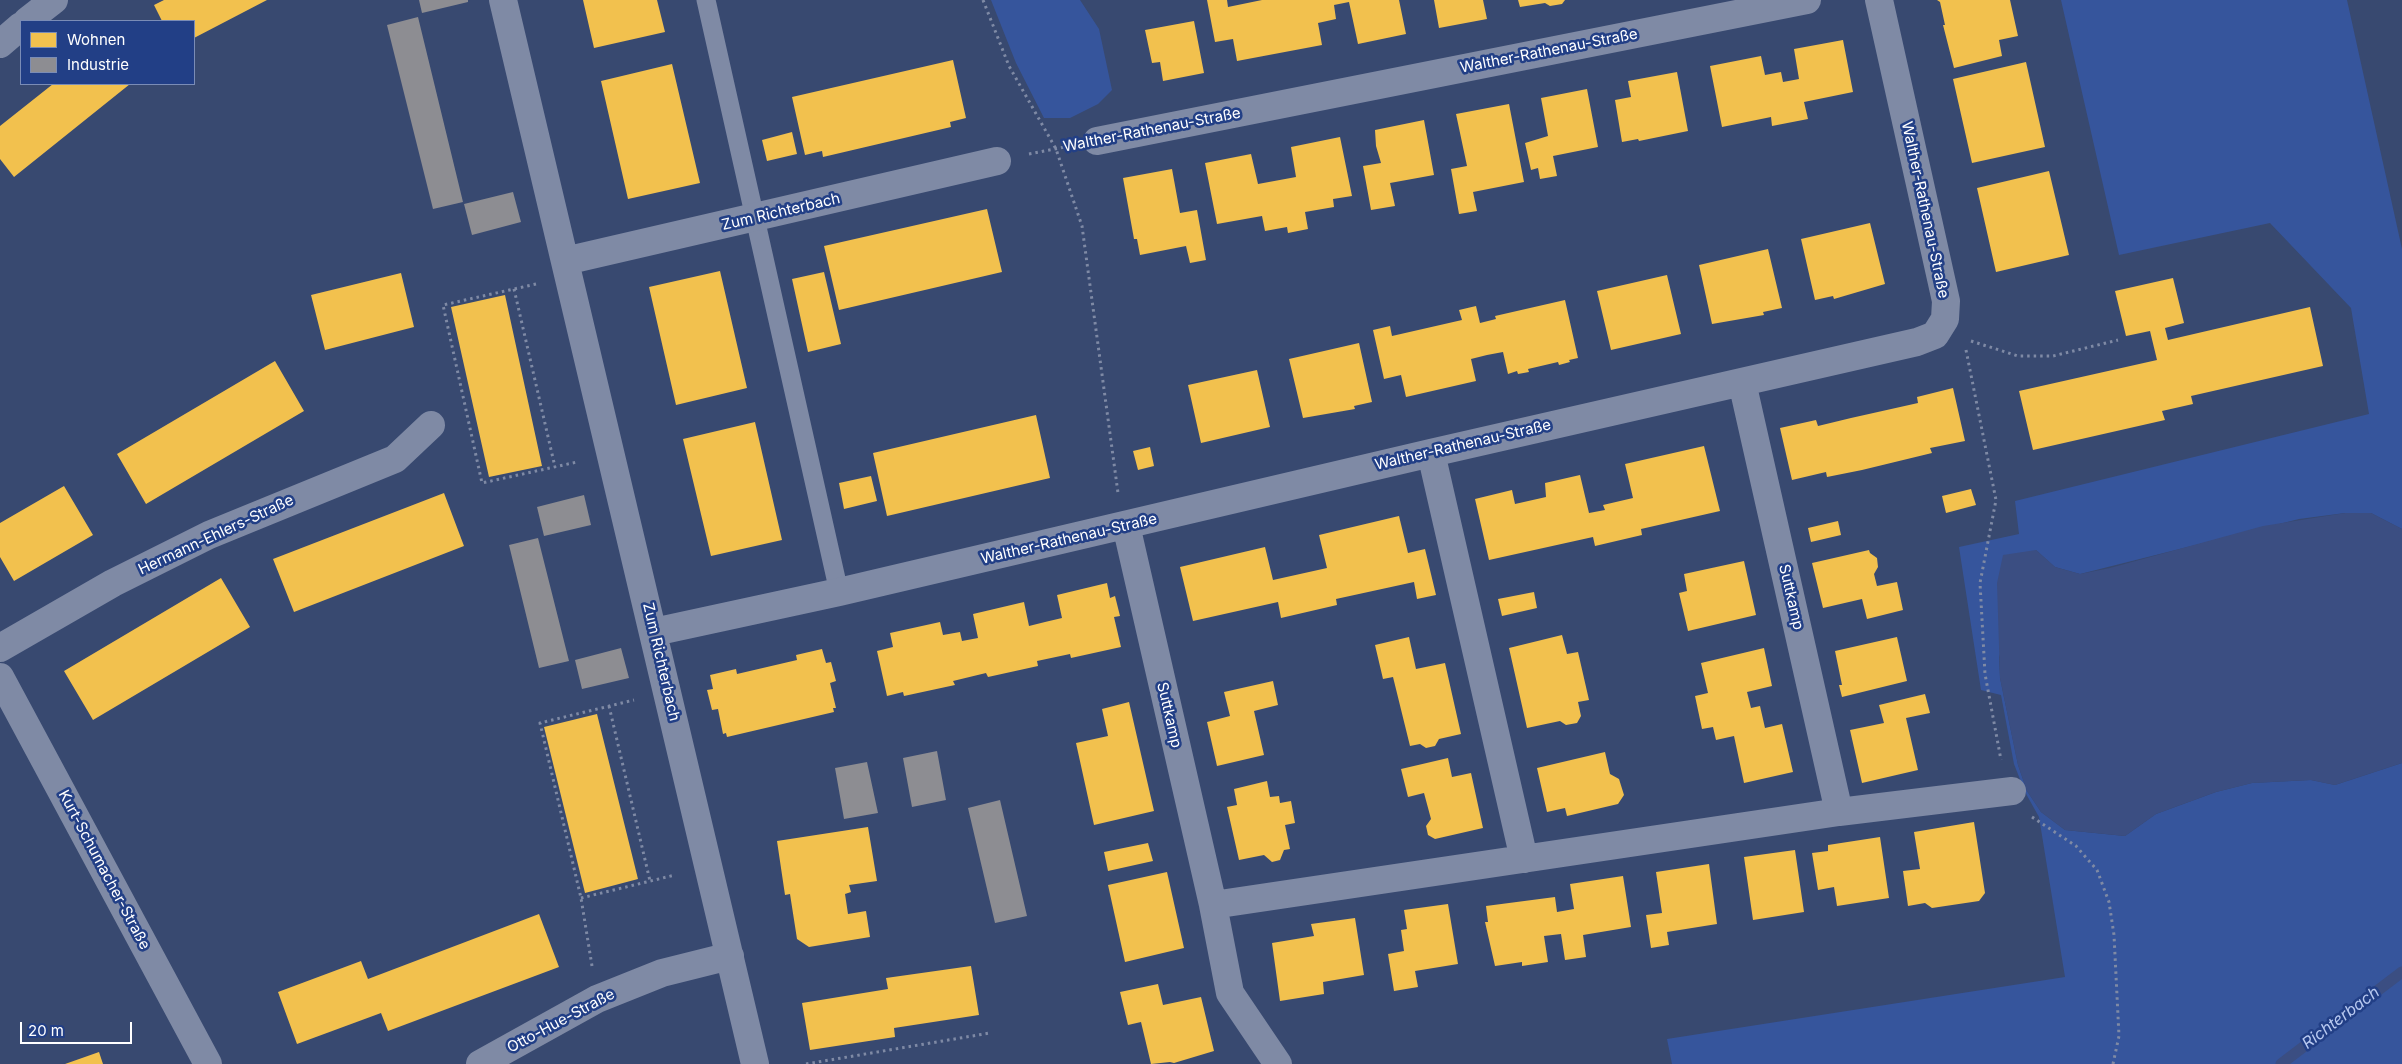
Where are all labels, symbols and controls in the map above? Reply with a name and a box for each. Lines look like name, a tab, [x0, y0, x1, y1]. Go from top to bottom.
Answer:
legend	[20, 20, 195, 85]
street label: Walther-Rathenau-Straße	[1459, 25, 1639, 77]
text: Wohnen	[67, 30, 125, 49]
text: Industrie	[67, 55, 129, 74]
street label: Walther-Rathenau-Straße	[1062, 104, 1242, 156]
street label: Walther-Rathenau-Straße	[1897, 120, 1953, 300]
street label: Zum Richterbach	[720, 190, 842, 234]
street label: Walther-Rathenau-Straße	[1373, 416, 1553, 474]
street label: Hermann-Ehlers-Straße	[135, 491, 297, 579]
street label: Walther-Rathenau-Straße	[979, 510, 1159, 568]
street label: Suttkamp	[1775, 562, 1807, 632]
street label: Zum Richterbach	[639, 601, 683, 723]
street label: Suttkamp	[1153, 680, 1185, 750]
street label: Kurt-Schumacher-Straße	[54, 787, 154, 953]
water label: Richterbach	[2299, 983, 2383, 1053]
street label: Otto-Hue-Straße	[504, 985, 618, 1057]
scale bar	[22, 1012, 135, 1044]
text: 20 m	[28, 1021, 64, 1040]

